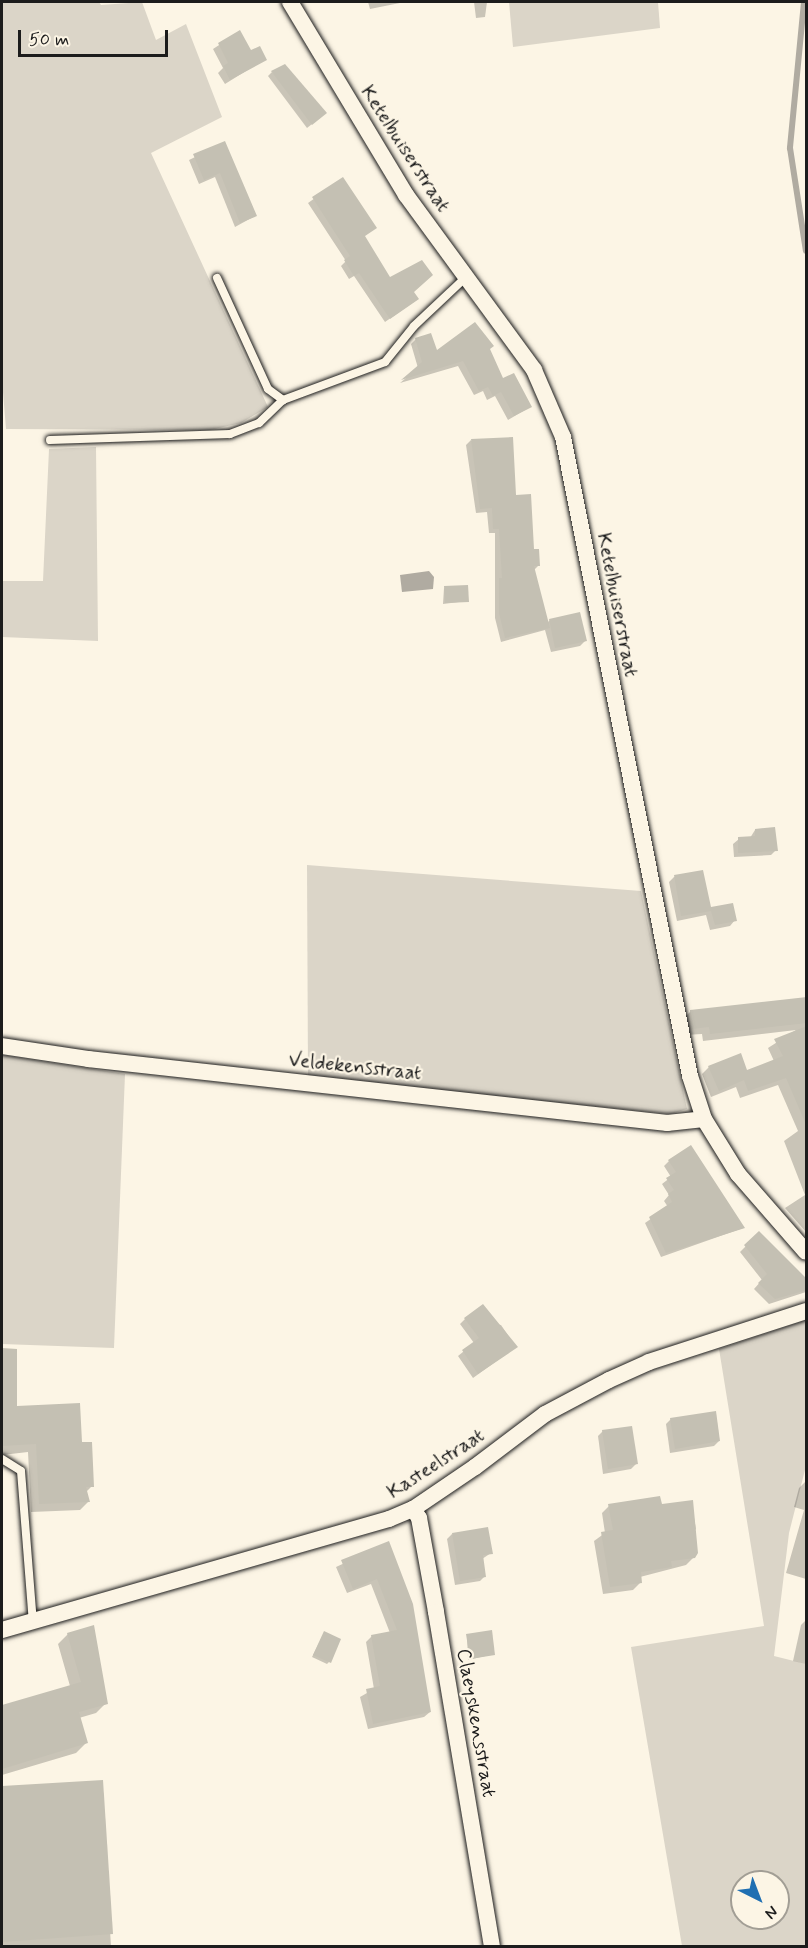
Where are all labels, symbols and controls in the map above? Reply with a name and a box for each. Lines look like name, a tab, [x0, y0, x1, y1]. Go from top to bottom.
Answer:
scale bar	[21, 18, 171, 56]
text: 50 m	[29, 28, 69, 52]
street label: Ketelbuiserstraat	[355, 81, 455, 217]
street label: Ketelbuiserstraat	[591, 531, 643, 679]
street label: Veldekensstraat	[287, 1048, 423, 1086]
street label: Kasteelstraat	[383, 1424, 489, 1504]
street label: Claeyskensstraat	[451, 1647, 501, 1799]
north arrow	[730, 1870, 790, 1930]
text: N	[760, 1901, 782, 1924]

